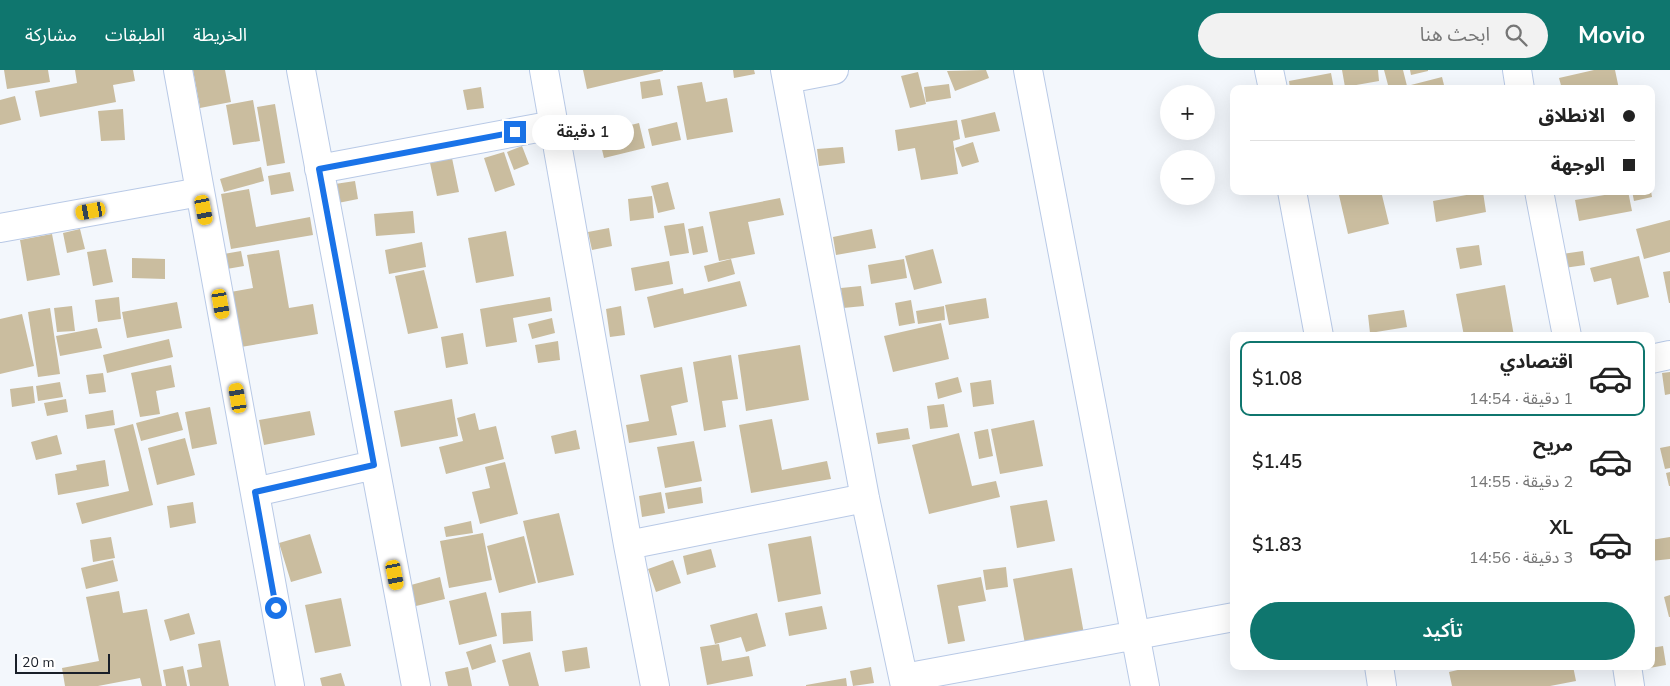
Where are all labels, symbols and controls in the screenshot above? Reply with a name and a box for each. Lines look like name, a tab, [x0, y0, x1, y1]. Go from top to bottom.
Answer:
search box	[1198, 13, 1548, 58]
text: Movio	[1578, 19, 1645, 51]
icon: search	[1502, 21, 1530, 49]
text: ابحث هنا	[1420, 22, 1490, 48]
text: مشاركة	[25, 23, 77, 47]
text: الطبقات	[105, 23, 165, 47]
text: الخريطة	[193, 23, 247, 47]
map controls	[1160, 85, 1215, 205]
button: +	[1160, 85, 1215, 140]
text: الانطلاق	[1539, 103, 1605, 129]
callout: 1 دقيقة	[532, 114, 635, 150]
route end	[504, 121, 526, 143]
text: 1 دقيقة	[557, 121, 609, 143]
button: −	[1160, 150, 1215, 205]
text: الوجهة	[1551, 152, 1605, 178]
car	[193, 194, 214, 226]
car	[74, 201, 107, 221]
car	[211, 288, 230, 320]
text: اقتصادي	[1500, 349, 1573, 375]
icon: car	[1588, 356, 1633, 401]
text: $1.08	[1252, 366, 1302, 392]
car	[228, 382, 247, 414]
text: 1 دقيقة · 14:54	[1469, 388, 1573, 410]
text: مريح	[1533, 432, 1573, 458]
icon: car	[1588, 439, 1633, 484]
text: $1.45	[1252, 449, 1302, 475]
text: 2 دقيقة · 14:55	[1469, 471, 1573, 493]
text: XL	[1550, 515, 1573, 541]
icon: car	[1588, 522, 1633, 567]
text: $1.83	[1252, 532, 1302, 558]
text: 3 دقيقة · 14:56	[1469, 547, 1573, 569]
car	[384, 559, 405, 591]
route start	[265, 597, 287, 619]
button: تأكيد	[1250, 602, 1635, 660]
scale bar	[15, 651, 110, 674]
text: 20 m	[22, 653, 54, 672]

